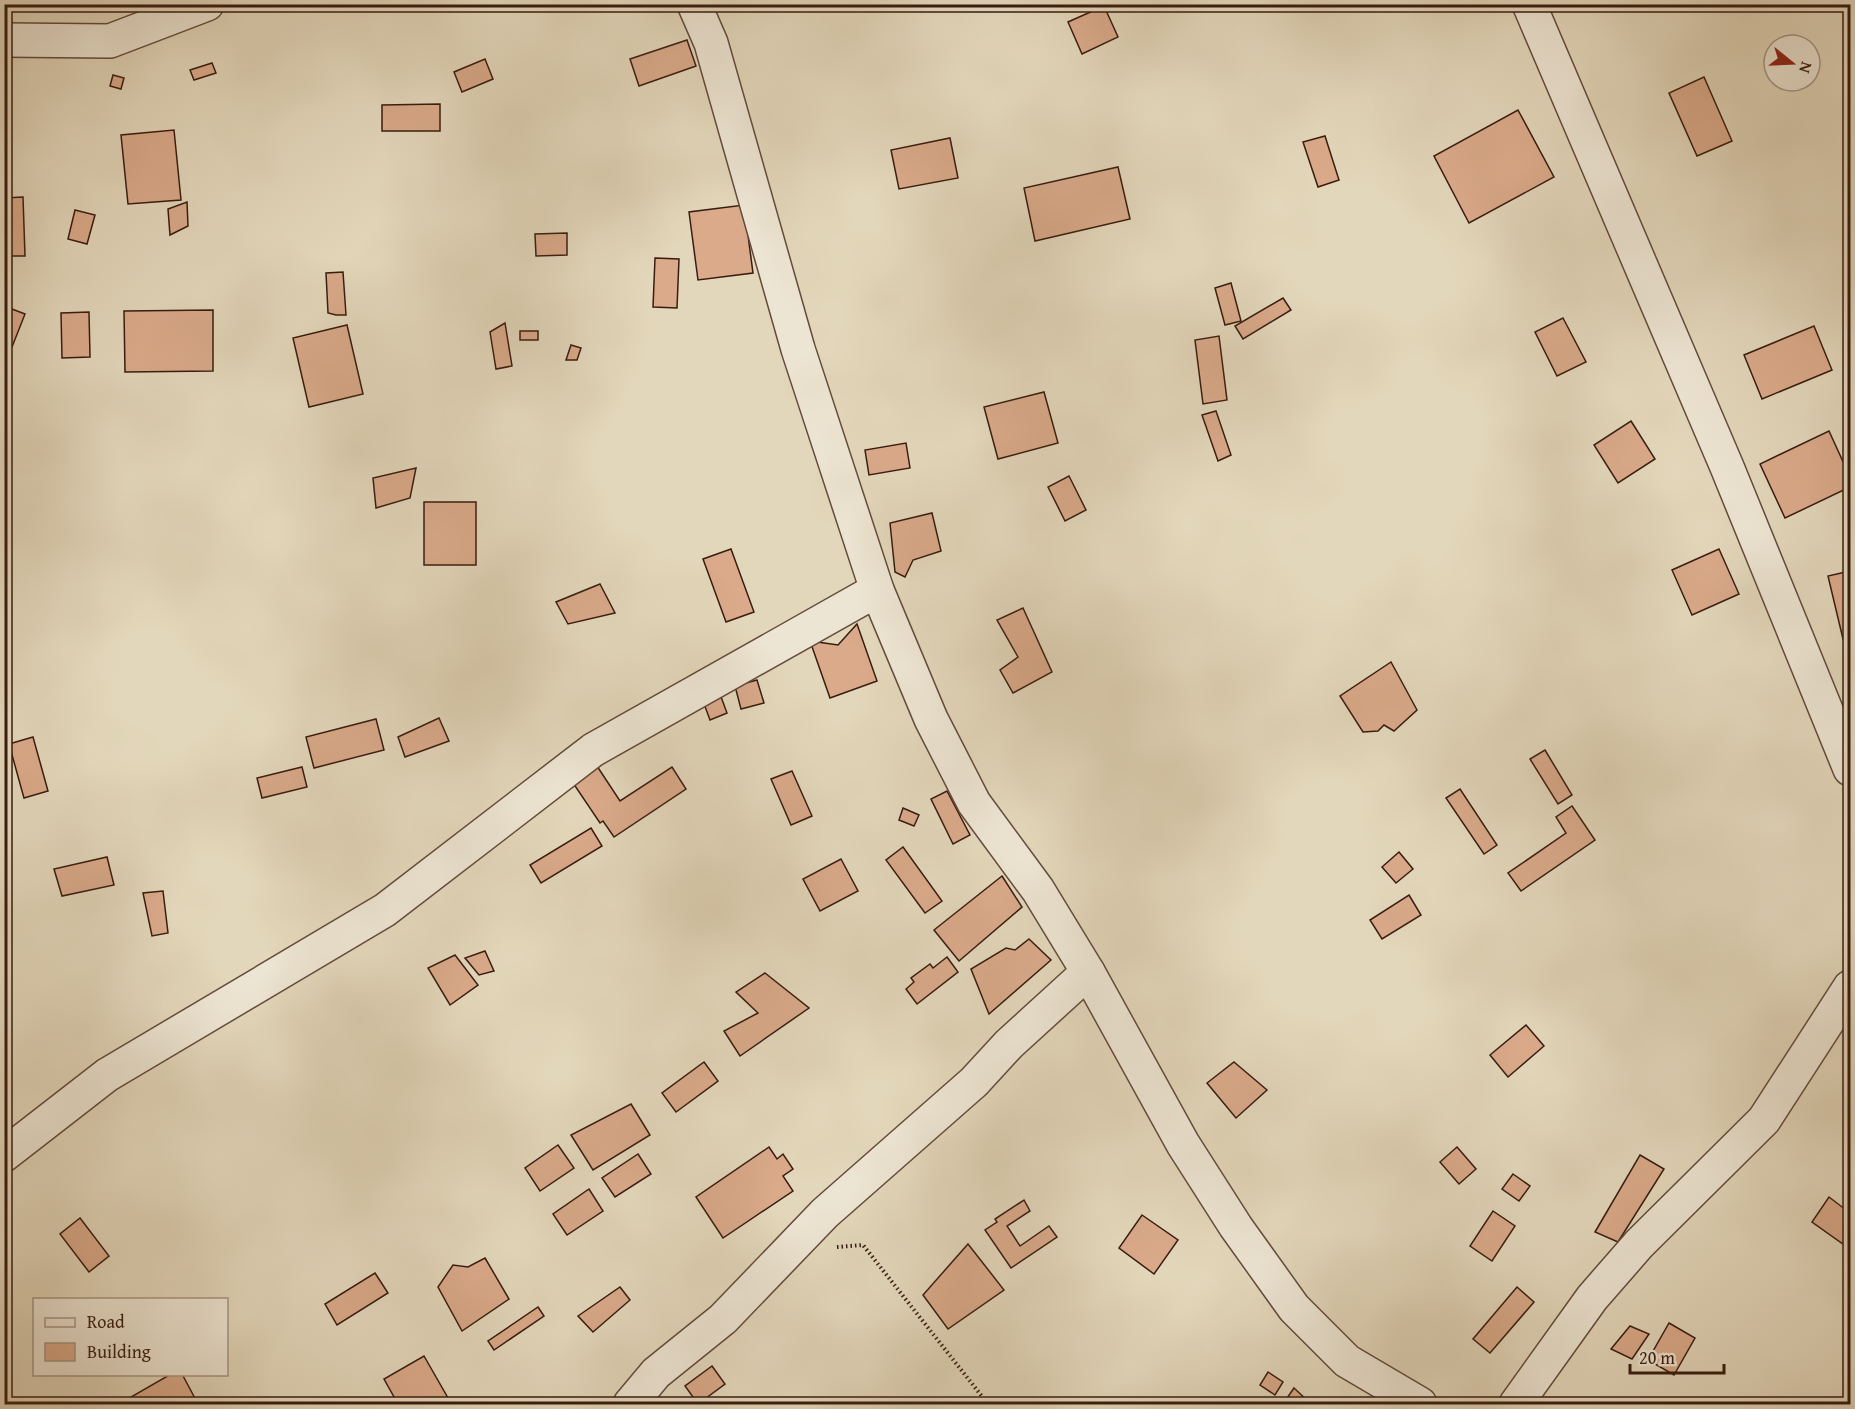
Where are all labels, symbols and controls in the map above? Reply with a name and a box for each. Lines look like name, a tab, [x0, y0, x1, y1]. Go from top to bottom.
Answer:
north arrow	[1762, 33, 1822, 93]
text: N	[1793, 59, 1819, 77]
legend	[33, 1298, 228, 1376]
text: Road	[87, 1308, 125, 1335]
scale bar	[1630, 1337, 1724, 1375]
text: Building	[87, 1338, 151, 1365]
text: 20 m	[1639, 1344, 1675, 1371]

